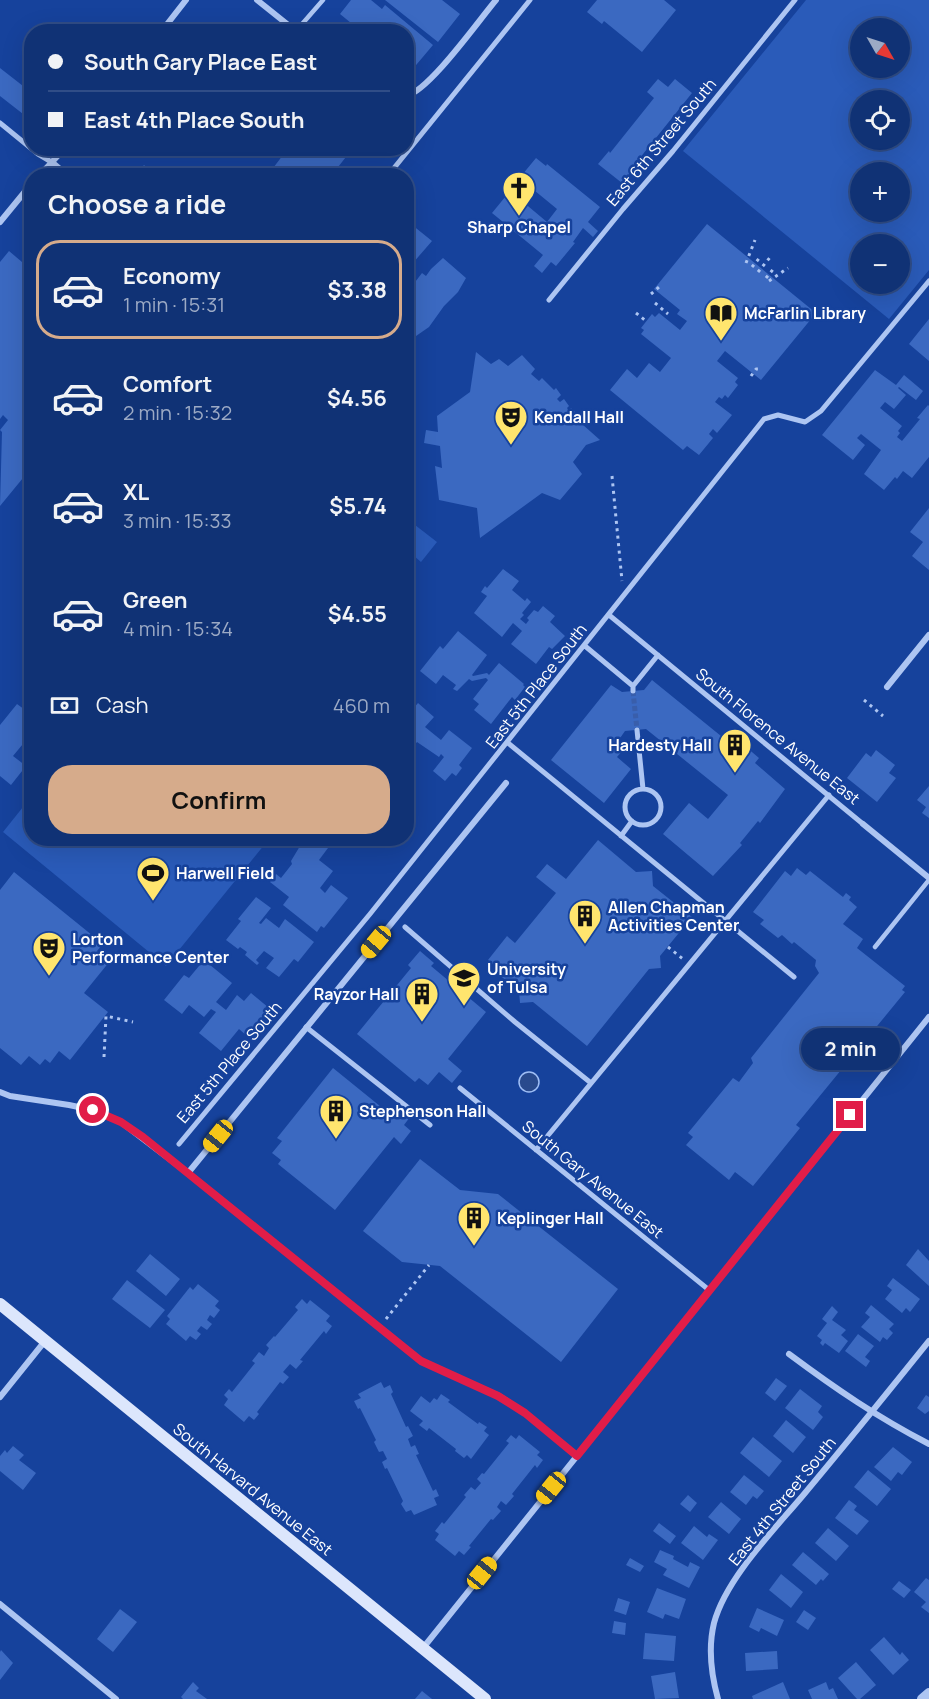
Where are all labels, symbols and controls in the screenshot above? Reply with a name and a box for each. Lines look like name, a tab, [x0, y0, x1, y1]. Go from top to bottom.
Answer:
north arrow	[850, 18, 910, 78]
map controls	[850, 18, 910, 294]
text: South Gary Place East	[84, 47, 317, 77]
street label: East 6th Street South	[601, 74, 721, 210]
button: locate	[850, 90, 910, 150]
text: East 4th Place South	[84, 105, 304, 135]
button: +	[850, 162, 910, 222]
church icon: Sharp Chapel	[501, 170, 537, 217]
text: Choose a ride	[48, 185, 226, 222]
place label: Sharp Chapel	[467, 216, 571, 238]
button: −	[850, 234, 910, 294]
text: Economy	[123, 261, 221, 291]
icon: car	[51, 263, 105, 317]
text: $3.38	[327, 275, 387, 305]
text: 1 min · 15:31	[123, 291, 225, 318]
library icon: McFarlin Library	[703, 295, 739, 342]
place label: McFarlin Library	[744, 302, 866, 324]
text: Comfort	[123, 369, 212, 399]
icon: car	[51, 371, 105, 425]
text: $4.56	[327, 383, 387, 413]
text: 2 min · 15:32	[123, 399, 232, 426]
theatre icon: Kendall Hall	[493, 399, 529, 446]
place label: Kendall Hall	[534, 406, 624, 428]
text: XL	[123, 477, 149, 507]
icon: car	[51, 479, 105, 533]
text: $5.74	[329, 491, 387, 521]
text: 3 min · 15:33	[123, 507, 232, 534]
text: Green	[123, 585, 188, 615]
icon: car	[51, 587, 105, 641]
text: $4.55	[328, 599, 387, 629]
text: 4 min · 15:34	[123, 615, 233, 642]
street label: East 5th Place South	[480, 619, 592, 753]
street label: South Florence Avenue East	[691, 663, 865, 809]
icon: cash	[48, 689, 81, 722]
text: Cash	[96, 690, 149, 720]
text: 460 m	[333, 692, 390, 719]
building icon: Hardesty Hall	[717, 727, 753, 774]
place label: Hardesty Hall	[608, 734, 712, 756]
button: Confirm	[48, 765, 390, 834]
sports icon: Harwell Field	[135, 855, 171, 902]
place label: Harwell Field	[176, 862, 274, 884]
place label: Allen Chapman Activities Center	[608, 896, 739, 936]
building icon: Allen Chapman Activities Center	[567, 898, 603, 945]
car	[358, 922, 394, 962]
place label: Lorton Performance Center	[72, 928, 229, 968]
theatre icon: Lorton Performance Center	[31, 930, 67, 977]
place label: University of Tulsa	[487, 958, 566, 998]
school or university icon: University of Tulsa	[446, 960, 482, 1007]
building icon: Rayzor Hall	[404, 976, 440, 1023]
place label: Rayzor Hall	[314, 983, 399, 1005]
street label: East 5th Place South	[172, 996, 286, 1128]
callout: 2 min	[800, 1028, 900, 1070]
text: 2 min	[824, 1035, 877, 1062]
building icon: Stephenson Hall	[318, 1093, 354, 1140]
route start	[79, 1096, 106, 1123]
place label: Stephenson Hall	[359, 1100, 486, 1122]
route end	[836, 1101, 863, 1128]
street label: South Gary Avenue East	[518, 1115, 668, 1243]
car	[200, 1116, 236, 1156]
building icon: Keplinger Hall	[456, 1200, 492, 1247]
place label: Keplinger Hall	[497, 1207, 604, 1229]
street label: South Harvard Avenue East	[169, 1418, 337, 1560]
street label: East 4th Street South	[723, 1432, 841, 1570]
car	[533, 1468, 569, 1508]
car	[464, 1553, 500, 1593]

